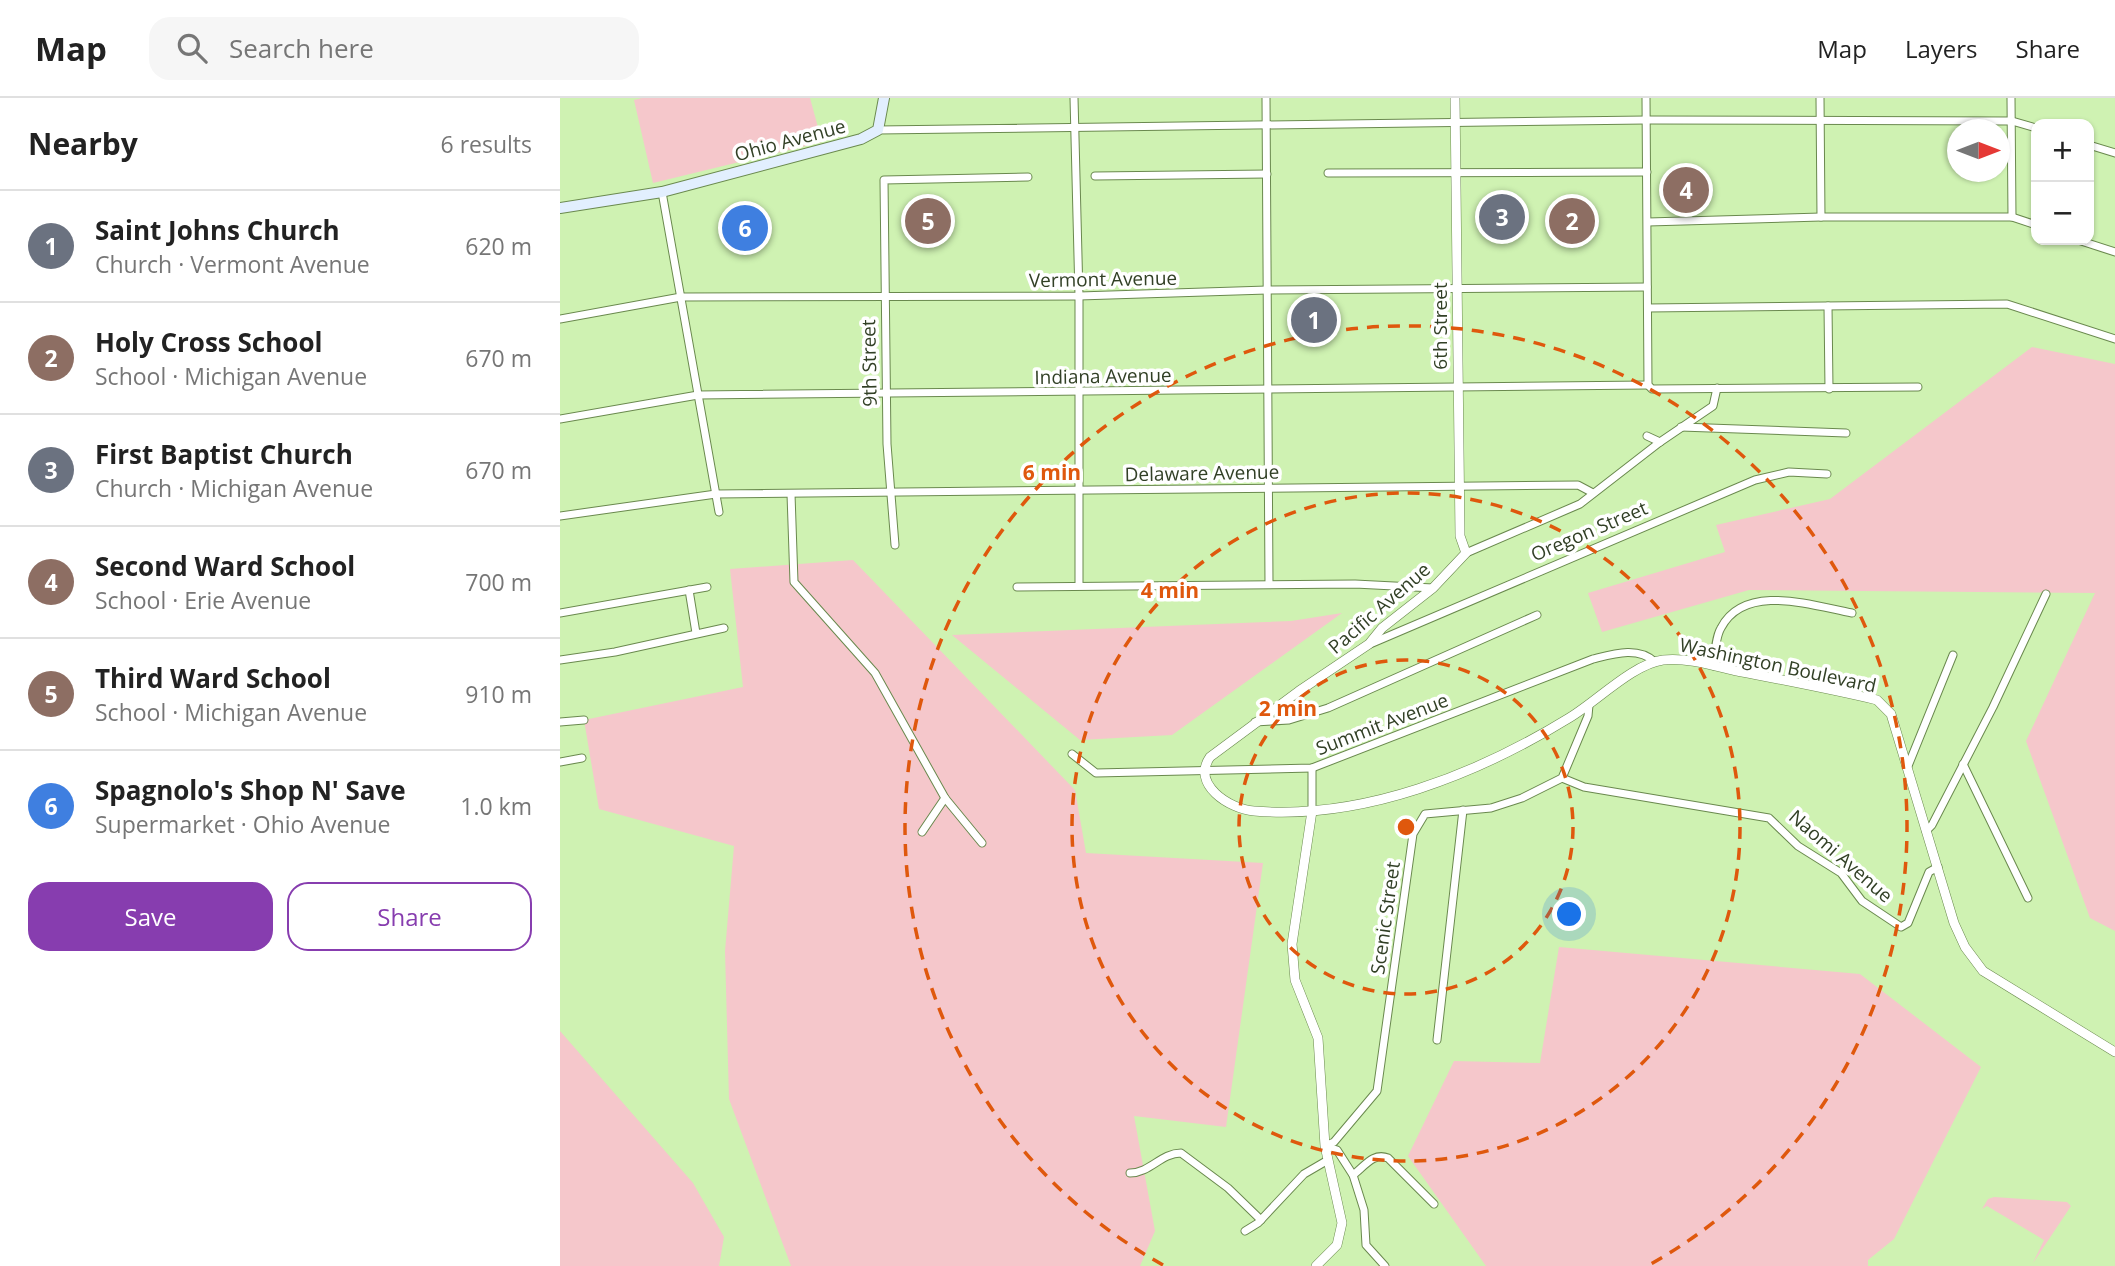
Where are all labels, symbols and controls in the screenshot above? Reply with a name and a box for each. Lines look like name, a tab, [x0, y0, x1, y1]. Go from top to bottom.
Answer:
search box	[149, 17, 639, 80]
text: Map	[35, 26, 107, 71]
icon: search	[173, 29, 211, 67]
text: Search here	[229, 30, 374, 66]
text: Map	[1817, 32, 1867, 65]
text: Layers	[1905, 32, 1978, 65]
text: Share	[2016, 32, 2080, 65]
street label: Ohio Avenue	[732, 113, 848, 167]
north arrow	[1947, 119, 2010, 182]
map controls	[2031, 119, 2094, 245]
button: +	[2031, 119, 2094, 182]
text: Nearby	[28, 123, 138, 164]
text: 6 results	[441, 128, 532, 160]
pin: 4	[1663, 164, 1709, 216]
button: −	[2031, 182, 2094, 245]
pin: 3	[1479, 191, 1525, 243]
pin: 5	[905, 195, 951, 247]
pin: 2	[1549, 195, 1595, 247]
pin: 6	[722, 202, 768, 254]
text: Saint Johns Church	[95, 212, 340, 248]
text: 1	[44, 230, 58, 262]
text: 620 m	[465, 230, 532, 262]
text: Church · Vermont Avenue	[95, 248, 370, 280]
street label: Vermont Avenue	[1029, 265, 1177, 293]
street label: 6th Street	[1427, 282, 1453, 370]
pin: 1	[1291, 294, 1337, 346]
street label: 9th Street	[855, 319, 883, 407]
text: Holy Cross School	[95, 324, 322, 360]
text: 2	[44, 342, 58, 374]
text: 670 m	[465, 342, 532, 374]
text: School · Michigan Avenue	[95, 360, 367, 392]
street label: Indiana Avenue	[1034, 362, 1172, 390]
text: First Baptist Church	[95, 436, 353, 472]
text: 3	[44, 454, 58, 486]
text: 670 m	[465, 454, 532, 486]
text: 6 min	[1023, 458, 1081, 486]
street label: Delaware Avenue	[1124, 459, 1280, 487]
text: Church · Michigan Avenue	[95, 472, 373, 504]
street label: Oregon Street	[1527, 495, 1652, 567]
text: Second Ward School	[95, 548, 355, 584]
street label: Pacific Avenue	[1322, 556, 1436, 660]
text: 4	[44, 566, 58, 598]
text: 700 m	[465, 566, 532, 598]
text: 4 min	[1141, 576, 1199, 604]
text: School · Erie Avenue	[95, 584, 311, 616]
street label: Washington Boulevard	[1677, 631, 1879, 699]
text: Third Ward School	[95, 660, 331, 696]
text: 5	[44, 678, 58, 710]
text: 910 m	[465, 678, 532, 710]
street label: Summit Avenue	[1312, 687, 1452, 761]
text: 2 min	[1259, 694, 1317, 722]
text: School · Michigan Avenue	[95, 696, 367, 728]
text: Spagnolo's Shop N' Save	[95, 772, 406, 808]
text: 6	[44, 790, 58, 822]
text: 1.0 km	[460, 790, 532, 822]
street label: Naomi Avenue	[1784, 804, 1898, 908]
text: Supermarket · Ohio Avenue	[95, 808, 390, 840]
centre of rings	[1394, 815, 1418, 839]
street label: Scenic Street	[1364, 860, 1406, 976]
button: Save	[28, 882, 273, 951]
button: Share	[287, 882, 532, 951]
your location	[1552, 897, 1586, 931]

